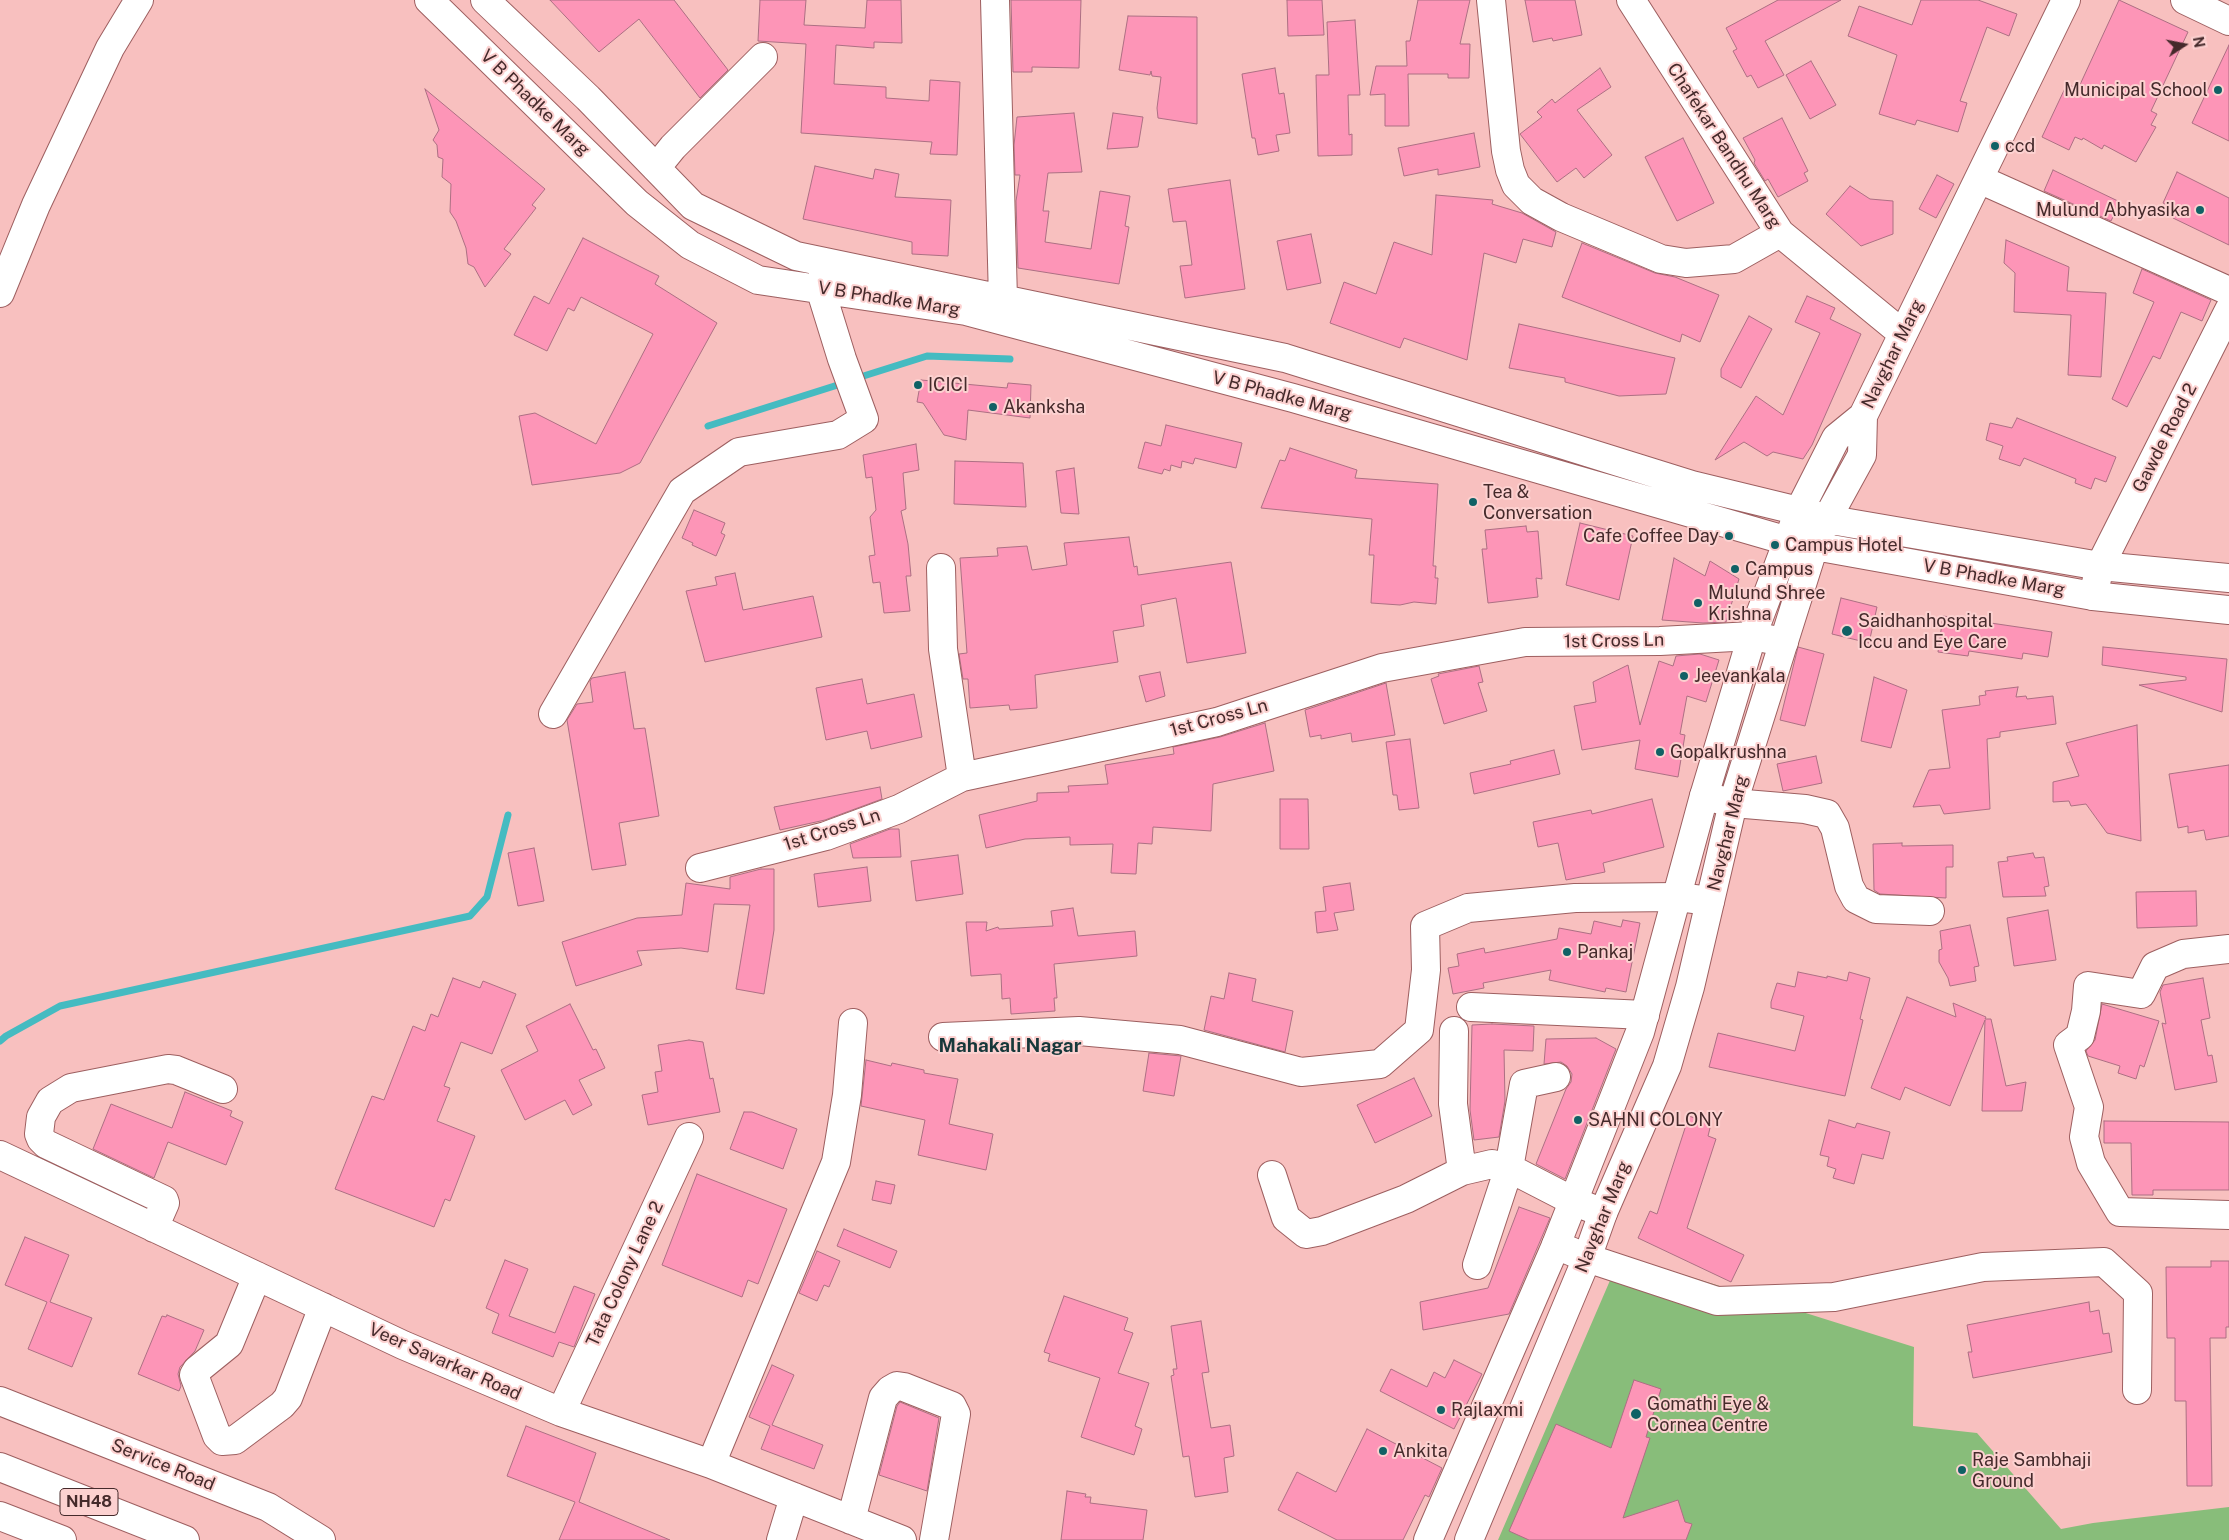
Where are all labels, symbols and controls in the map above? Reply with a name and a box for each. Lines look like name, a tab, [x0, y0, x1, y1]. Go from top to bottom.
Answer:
north arrow	[2159, 20, 2209, 70]
text: N	[2190, 35, 2208, 49]
street label: V B Phadke Marg	[476, 45, 594, 161]
street label: Chafekar Bandhu Marg	[1662, 59, 1786, 233]
place label: Municipal School	[2064, 79, 2208, 101]
marker: Municipal School	[2212, 84, 2224, 96]
place label: ccd	[2005, 135, 2035, 157]
marker: ccd	[1989, 140, 2001, 152]
place label: Mulund Abhyasika	[2036, 199, 2190, 221]
marker: Mulund Abhyasika	[2194, 204, 2206, 216]
street label: V B Phadke Marg	[816, 277, 962, 321]
street label: Navghar Marg	[1857, 296, 1929, 412]
street label: V B Phadke Marg	[1210, 367, 1354, 425]
place label: ICICI	[928, 374, 968, 396]
marker: ICICI	[912, 379, 924, 391]
street label: Gawde Road 2	[2128, 380, 2202, 496]
place label: Akanksha	[1003, 396, 1085, 418]
marker: Akanksha	[987, 401, 999, 413]
place label: Tea & Conversation	[1483, 481, 1592, 524]
marker: Tea & Conversation	[1467, 496, 1479, 508]
place label: Cafe Coffee Day	[1583, 525, 1719, 547]
marker: Cafe Coffee Day	[1723, 530, 1735, 542]
place label: Campus Hotel	[1785, 534, 1903, 556]
marker: Campus Hotel	[1769, 539, 1781, 551]
street label: V B Phadke Marg	[1921, 555, 2067, 601]
place label: Campus	[1745, 558, 1813, 580]
marker: Campus	[1729, 563, 1741, 575]
place label: Mulund Shree Krishna	[1708, 582, 1825, 624]
marker: Mulund Shree Krishna	[1692, 597, 1704, 609]
place label: Saidhanhospital Iccu and Eye Care	[1858, 610, 2007, 652]
marker: Saidhanhospital Iccu and Eye Care	[1840, 624, 1854, 638]
street label: 1st Cross Ln	[1564, 629, 1664, 653]
place label: Jeevankala	[1694, 665, 1786, 687]
marker: Jeevankala	[1678, 670, 1690, 682]
street label: 1st Cross Ln	[1168, 695, 1270, 741]
place label: Gopalkrushna	[1670, 741, 1787, 763]
marker: Gopalkrushna	[1654, 746, 1666, 758]
street label: Navghar Marg	[1703, 773, 1753, 893]
street label: 1st Cross Ln	[781, 804, 883, 856]
place label: Pankaj	[1577, 941, 1633, 963]
marker: Pankaj	[1561, 946, 1573, 958]
district label: Mahakali Nagar	[939, 1035, 1081, 1057]
place label: SAHNI COLONY	[1588, 1109, 1723, 1131]
marker: SAHNI COLONY	[1572, 1114, 1584, 1126]
street label: Navghar Marg	[1571, 1158, 1635, 1276]
street label: Tata Colony Lane 2	[582, 1198, 668, 1350]
street label: Veer Savarkar Road	[365, 1319, 525, 1405]
place label: Gomathi Eye & Cornea Centre	[1647, 1393, 1769, 1436]
place label: Rajlaxmi	[1451, 1399, 1523, 1421]
marker: Rajlaxmi	[1435, 1404, 1447, 1416]
marker: Gomathi Eye & Cornea Centre	[1629, 1407, 1643, 1421]
street label: Service Road	[108, 1434, 218, 1496]
place label: Ankita	[1393, 1440, 1448, 1462]
marker: Ankita	[1377, 1445, 1389, 1457]
place label: Raje Sambhaji Ground	[1972, 1449, 2091, 1492]
marker: Raje Sambhaji Ground	[1956, 1464, 1968, 1476]
road number: NH48	[60, 1488, 118, 1515]

